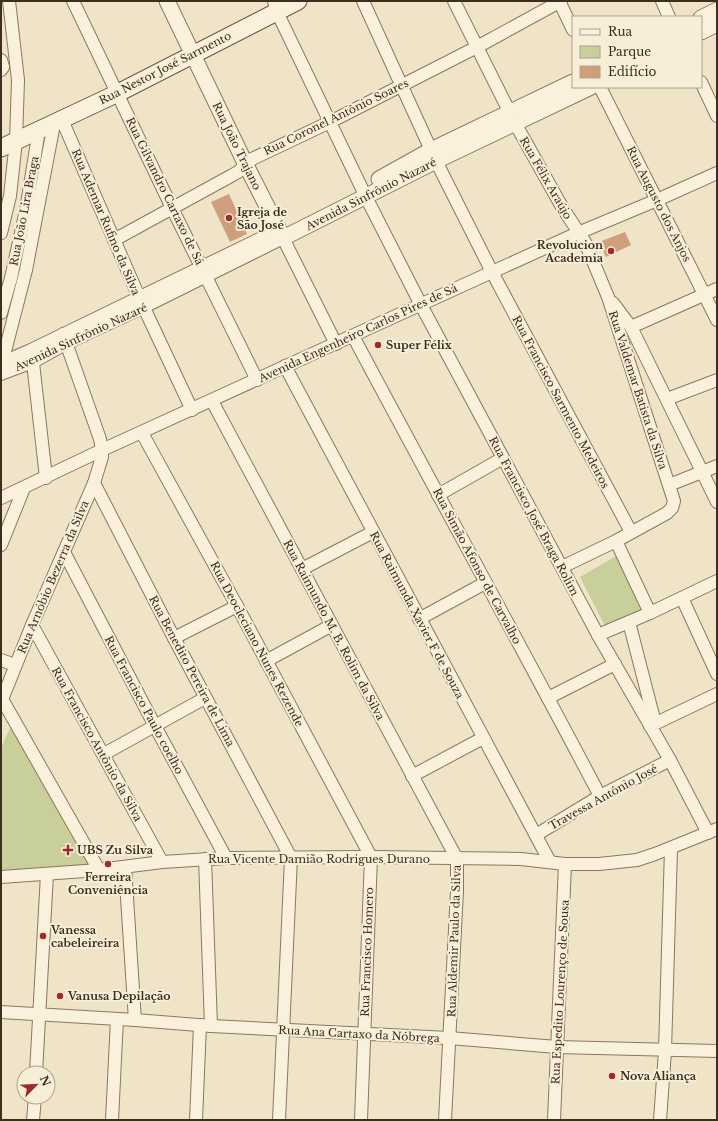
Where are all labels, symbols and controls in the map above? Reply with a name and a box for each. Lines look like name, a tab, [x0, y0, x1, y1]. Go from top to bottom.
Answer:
legend	[572, 16, 702, 88]
text: Rua	[608, 24, 632, 39]
street label: Rua Nestor José Sarmento	[96, 28, 234, 108]
text: Parque	[608, 44, 651, 59]
text: Edifício	[608, 64, 656, 79]
street label: Rua Coronel Antônio Soares	[261, 76, 411, 158]
street label: Rua João Trajano	[210, 100, 264, 192]
street label: Rua Gilvandro Cartaxo de Sá	[123, 115, 207, 268]
street label: Rua Félix Araújo	[517, 134, 575, 222]
street label: Rua Augusto dos Anjos	[624, 144, 694, 264]
street label: Rua Ademar Rufino da Silva	[69, 147, 144, 298]
street label: Rua João Lira Braga	[6, 154, 42, 267]
street label: Avenida Sinfrônio Nazaré	[302, 155, 439, 234]
place label: Igreja de São José	[237, 205, 288, 232]
marker: Igreja de São José	[224, 213, 234, 223]
place label: Revolucion Academia	[537, 238, 604, 265]
marker: Revolucion Academia	[606, 246, 616, 256]
street label: Avenida Engenheiro Carlos Pires de Sá	[256, 280, 460, 386]
street label: Avenida Sinfrônio Nazaré	[12, 300, 150, 374]
street label: Rua Valdemar Batista da Silva	[606, 309, 671, 472]
street label: Rua Francisco Sarmento Medeiros	[509, 313, 613, 491]
place label: Super Félix	[386, 338, 453, 352]
marker: Super Félix	[373, 340, 383, 350]
street label: Rua Francisco José Braga Rolim	[486, 434, 582, 598]
street label: Rua Simão Afonso de Carvalho	[430, 485, 524, 647]
street label: Rua Arnóbio Bezerra da Silva	[14, 498, 92, 656]
street label: Rua Raimunda Xavier F de Souza	[367, 529, 468, 702]
street label: Rua Raimundo M. B. Rolim da Silva	[280, 537, 388, 723]
street label: Rua Deocleciano Nunes Rezende	[207, 559, 307, 729]
street label: Rua Benedito Pereira de Lima	[146, 593, 238, 750]
street label: Rua Francisco Paulo coelho	[101, 633, 187, 777]
street label: Rua Francisco Antônio da Silva	[49, 664, 146, 825]
street label: Travessa Antônio José	[546, 761, 660, 833]
place label: UBS Zu Silva	[77, 843, 154, 857]
marker: UBS Zu Silva	[62, 844, 74, 856]
street label: Rua Vicente Damião Rodrigues Durano	[208, 852, 430, 866]
marker: Ferreira Conveniência	[103, 859, 113, 869]
street label: Rua Aldemir Paulo da Silva	[444, 864, 464, 1018]
place label: Ferreira Conveniência	[68, 870, 149, 897]
street label: Rua Francisco Homero	[358, 887, 376, 1017]
street label: Rua Espedito Lourenço de Sousa	[548, 898, 572, 1085]
place label: Vanessa cabeleireira	[50, 923, 120, 950]
marker: Vanessa cabeleireira	[38, 931, 48, 941]
place label: Vanusa Depilação	[67, 989, 171, 1003]
marker: Vanusa Depilação	[55, 991, 65, 1001]
street label: Rua Ana Cartaxo da Nóbrega	[278, 1023, 441, 1045]
north arrow	[16, 1065, 56, 1105]
place label: Nova Aliança	[620, 1069, 697, 1083]
marker: Nova Aliança	[607, 1071, 617, 1081]
text: N	[37, 1073, 54, 1089]

